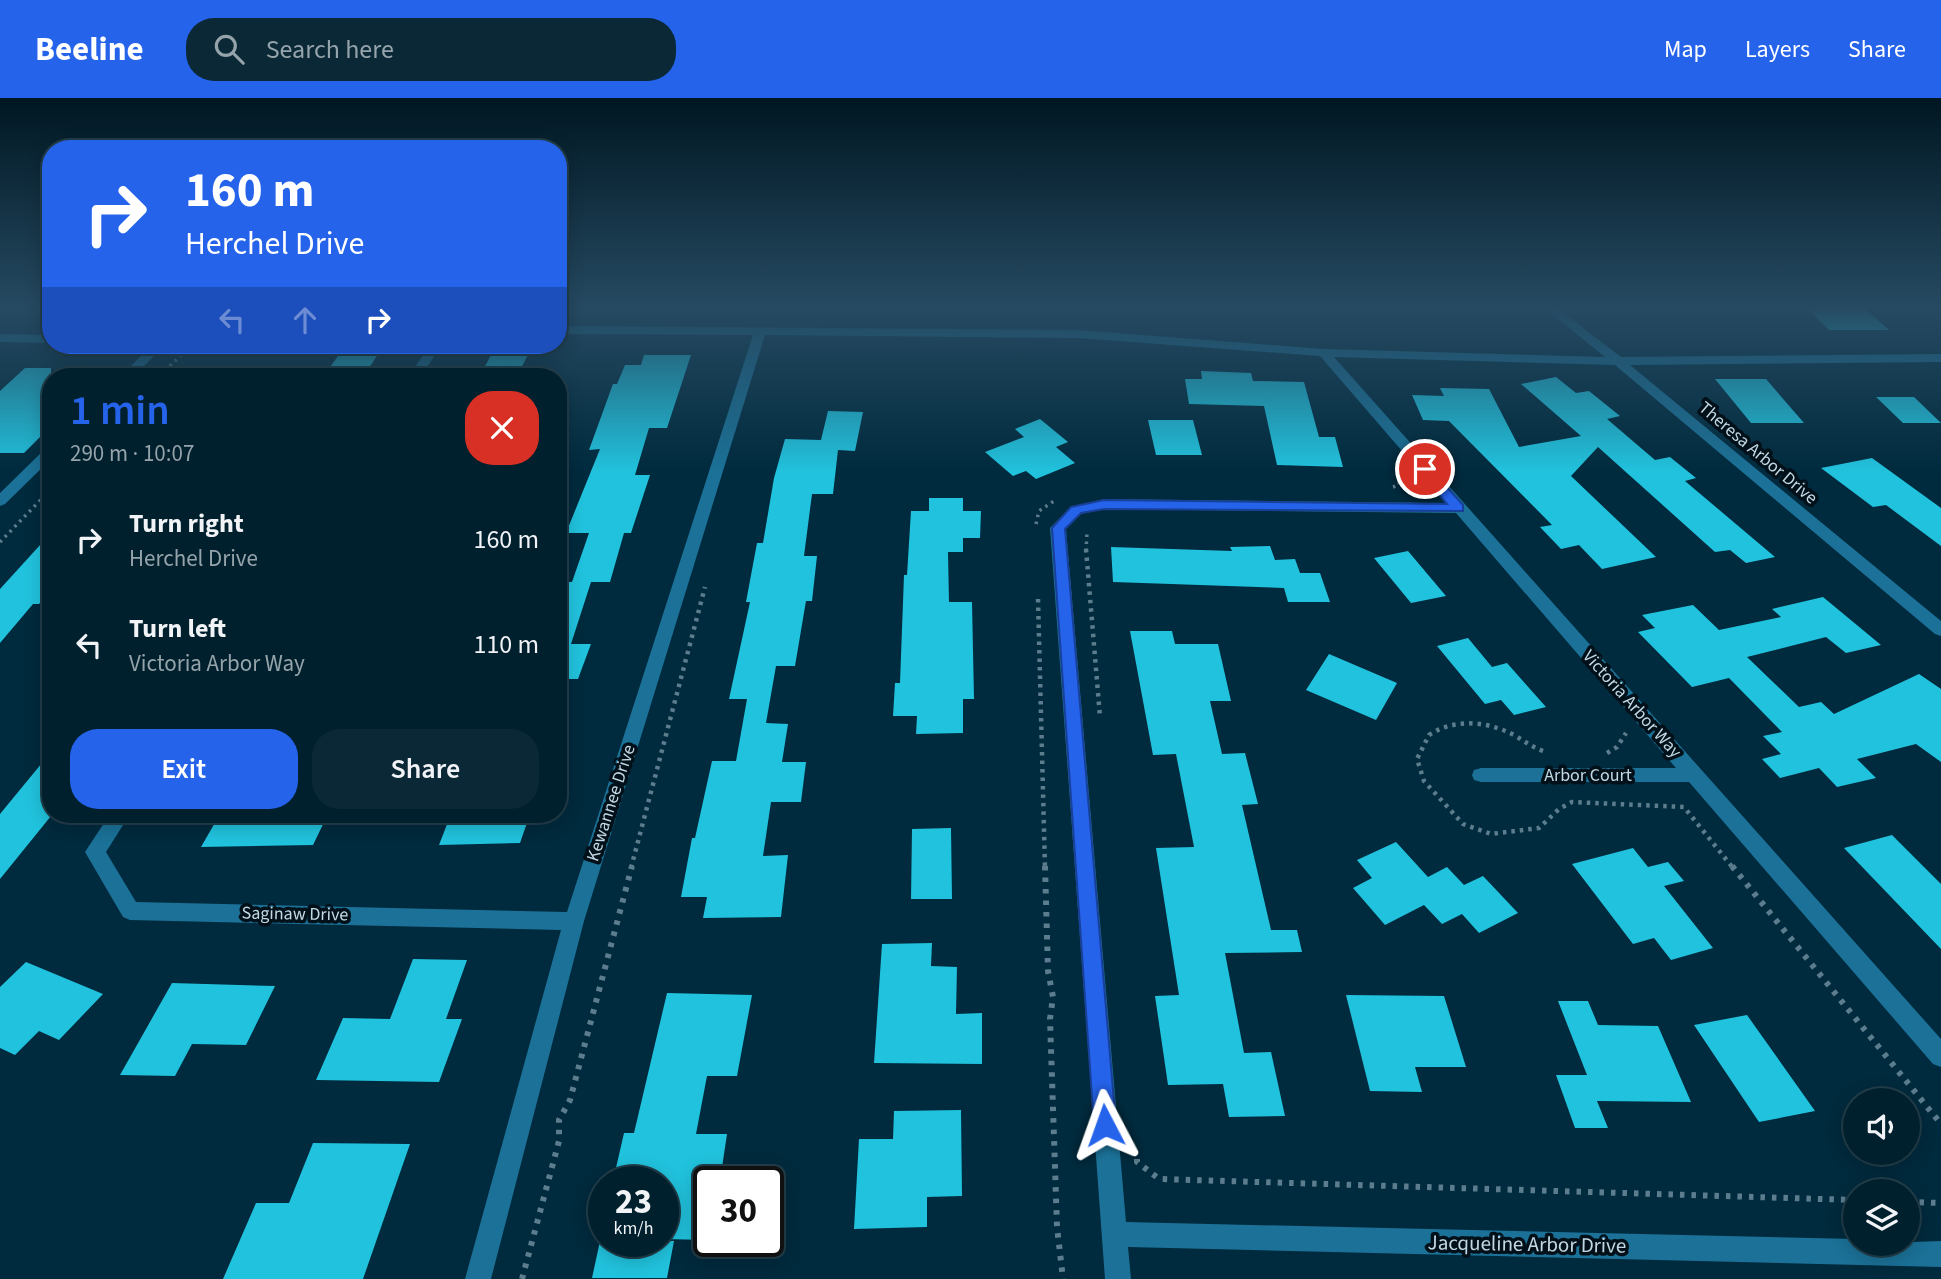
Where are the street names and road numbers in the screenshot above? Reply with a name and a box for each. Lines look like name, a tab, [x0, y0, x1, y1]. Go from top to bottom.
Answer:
street label: Theresa Arbor Drive	[1693, 396, 1823, 510]
street label: Victoria Arbor Way	[1577, 645, 1688, 764]
street label: Kewannee Drive	[580, 741, 642, 865]
street label: Arbor Court	[1544, 763, 1632, 788]
street label: Saginaw Drive	[241, 901, 349, 927]
street label: Jacqueline Arbor Drive	[1427, 1227, 1627, 1261]

